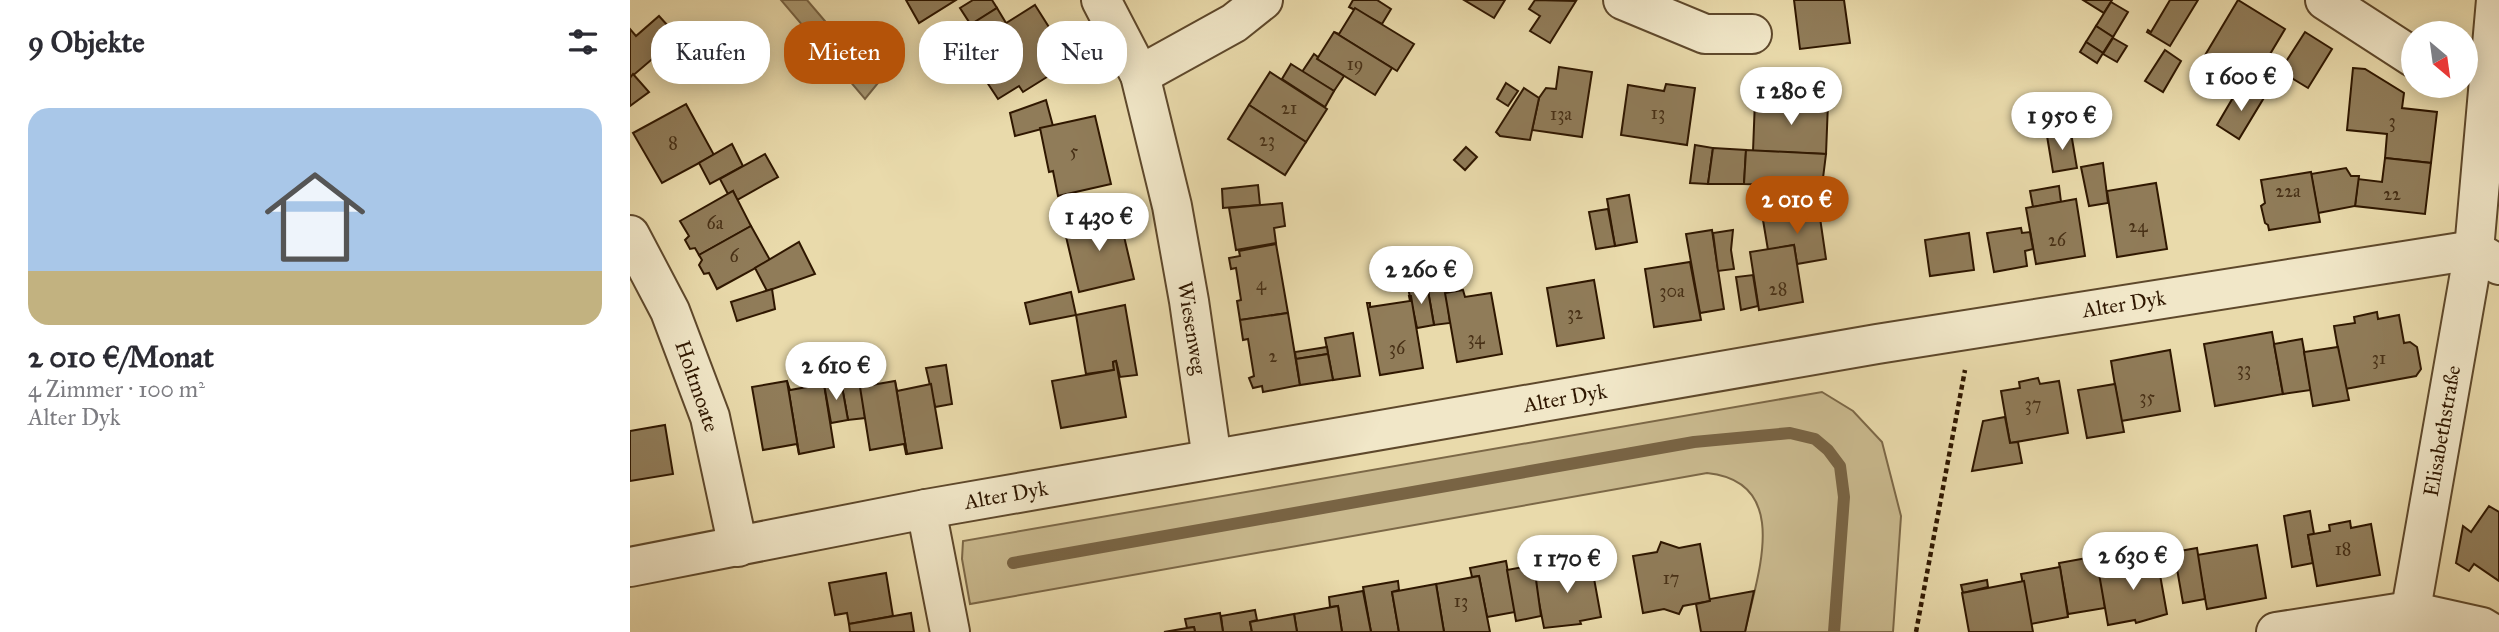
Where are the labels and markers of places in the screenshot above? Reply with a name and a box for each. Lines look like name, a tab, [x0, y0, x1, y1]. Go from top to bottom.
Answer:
pin: 1 600 €	[2176, 54, 2306, 113]
pin: 1 280 €	[1726, 68, 1856, 127]
pin: 1 950 €	[1997, 92, 2127, 152]
pin: 2 010 €	[1732, 176, 1862, 236]
pin: 1 430 €	[1034, 194, 1164, 253]
pin: 2 260 €	[1356, 246, 1486, 306]
pin: 2 610 €	[771, 342, 901, 402]
pin: 2 630 €	[2068, 532, 2198, 592]
pin: 1 170 €	[1502, 536, 1632, 595]

